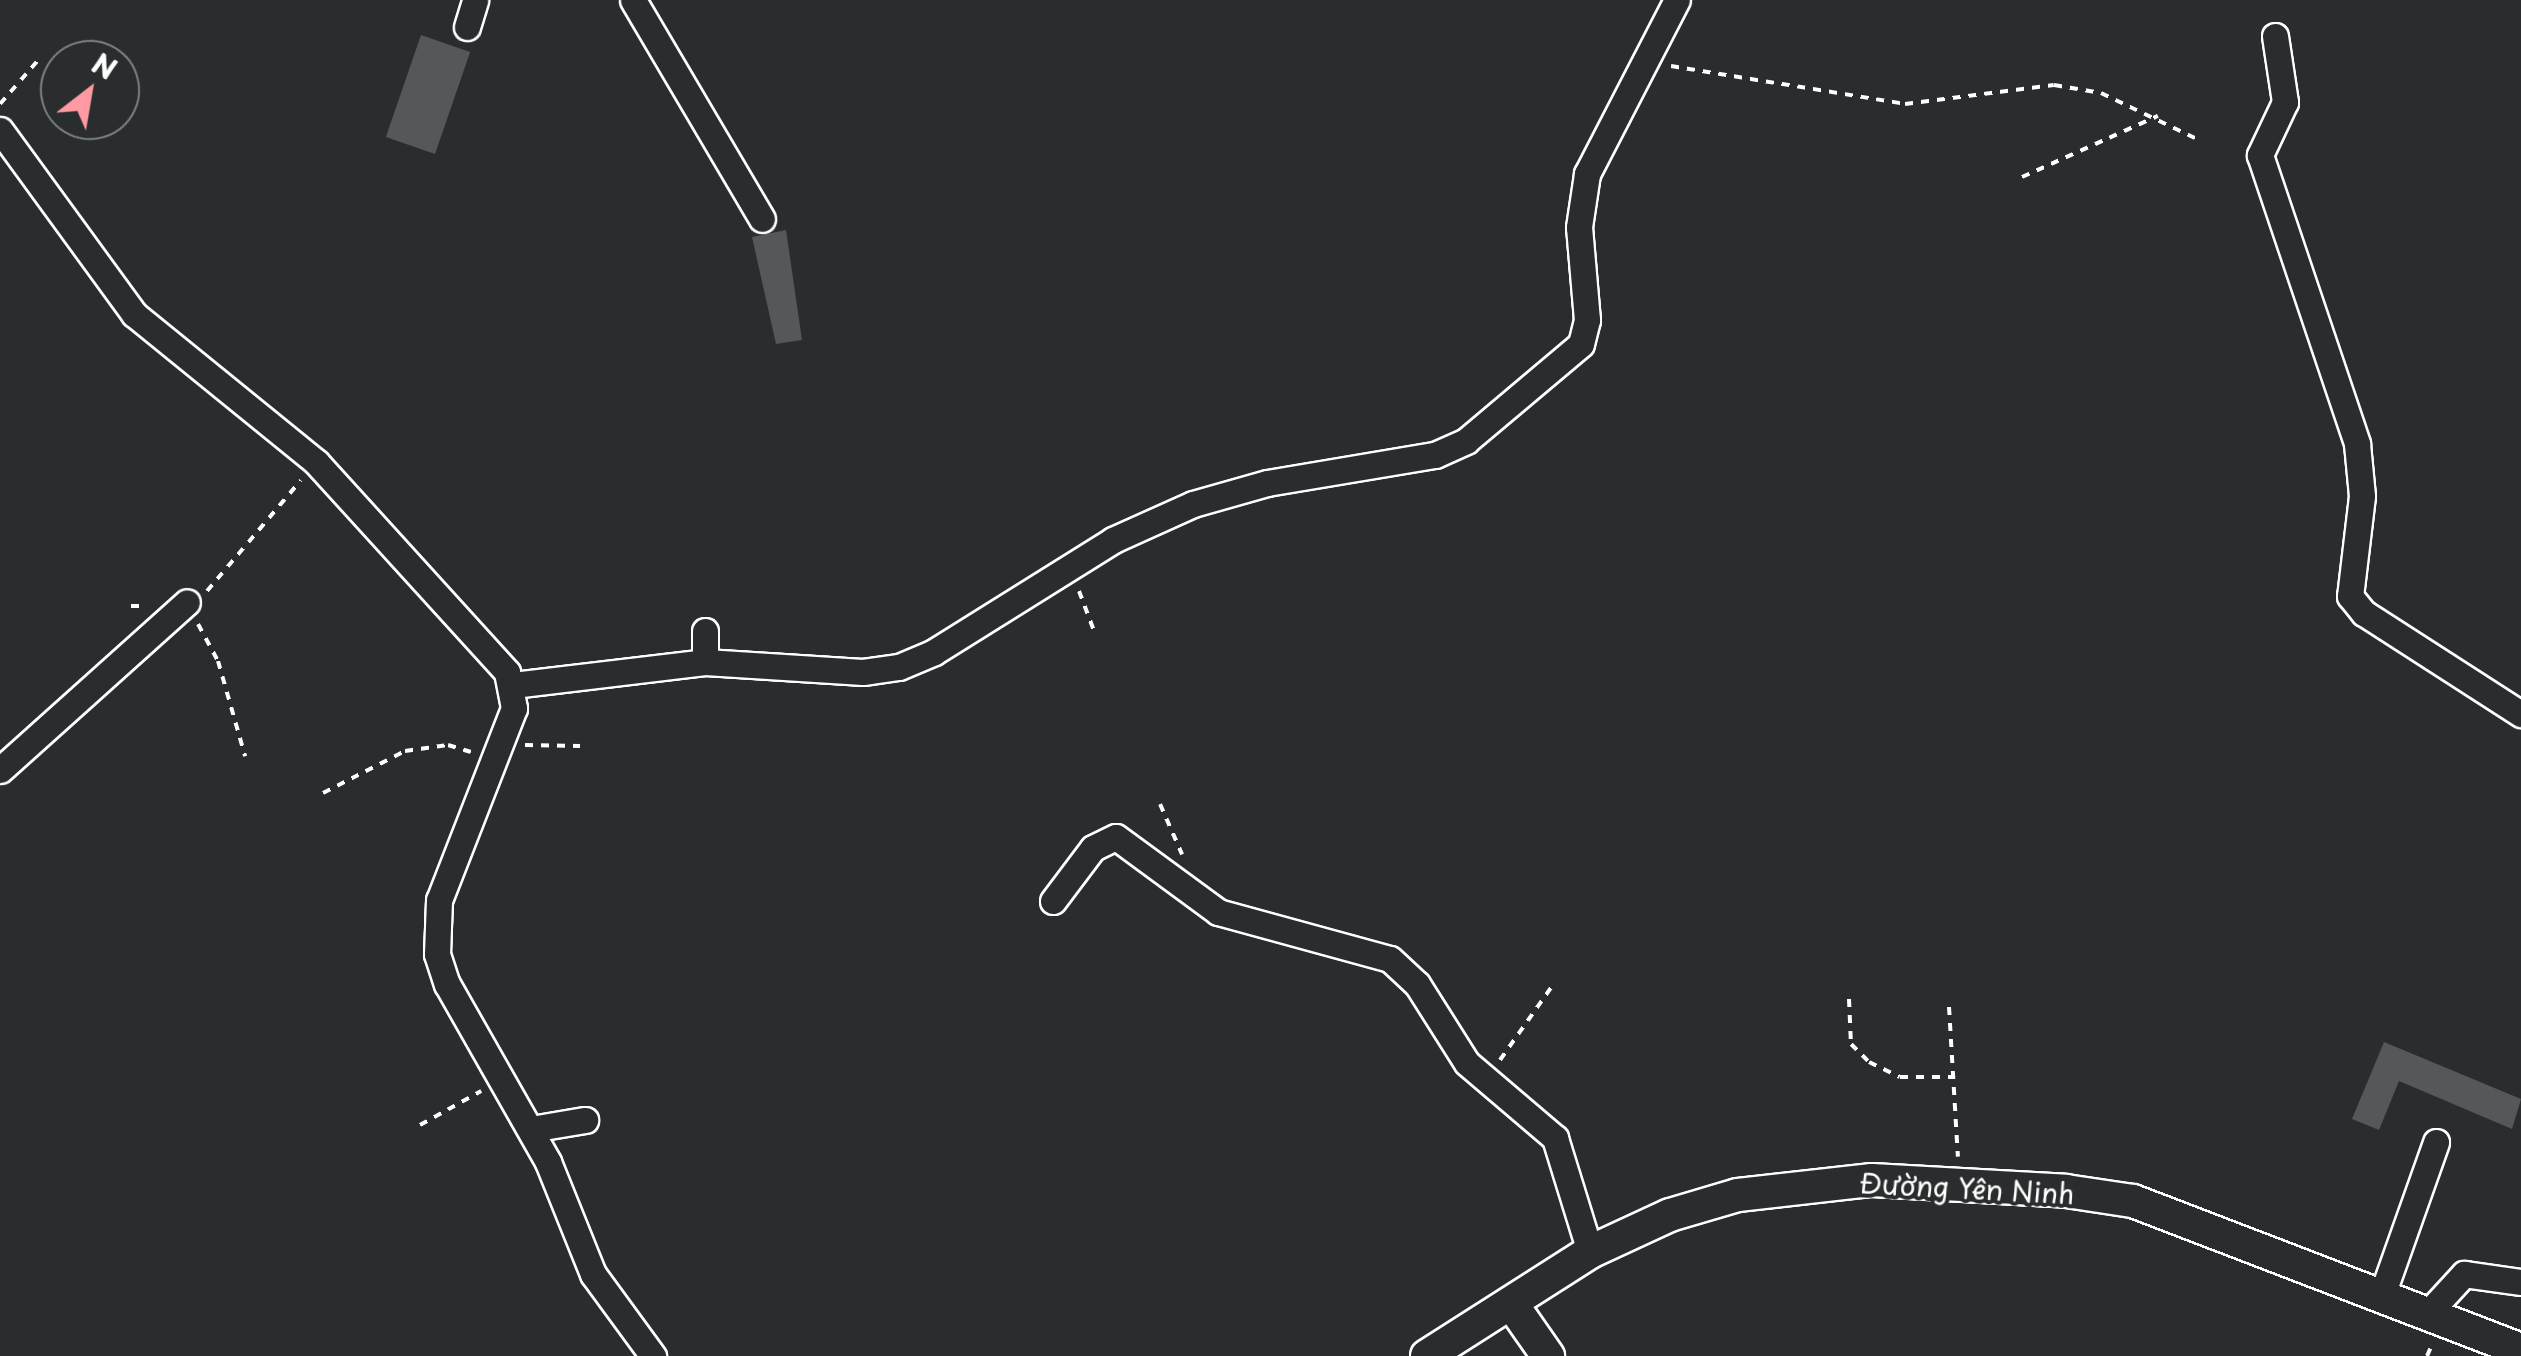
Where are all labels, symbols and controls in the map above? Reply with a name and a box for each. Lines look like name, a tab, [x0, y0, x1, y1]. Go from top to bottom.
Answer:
north arrow	[40, 40, 140, 140]
text: N	[84, 41, 125, 90]
street label: Đường Yên Ninh	[1858, 1166, 2076, 1210]

